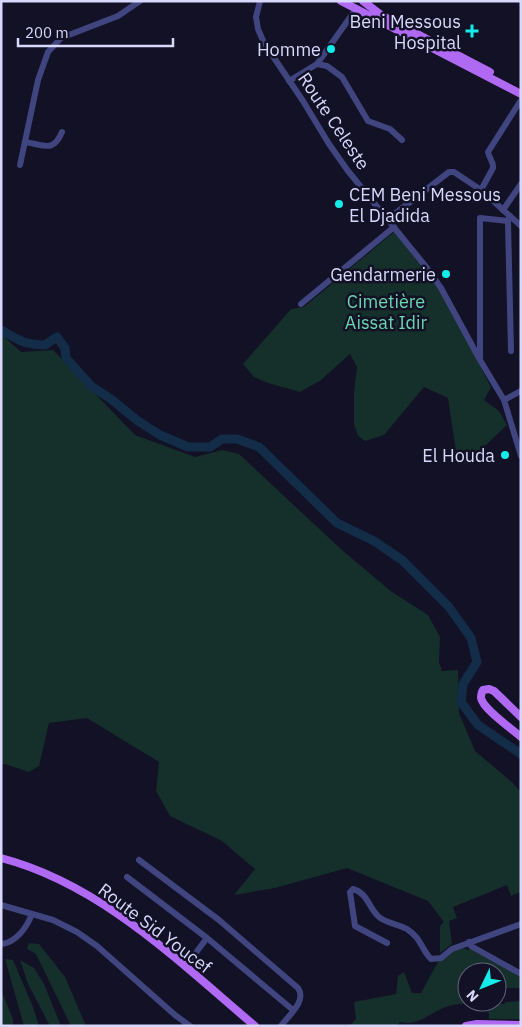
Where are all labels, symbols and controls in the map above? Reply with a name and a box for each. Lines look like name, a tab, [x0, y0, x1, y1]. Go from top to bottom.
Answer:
place label: Beni Messous Hospital	[349, 10, 461, 54]
scale bar	[18, 15, 172, 47]
text: 200 m	[25, 23, 69, 42]
marker: Beni Messous Hospital	[465, 24, 479, 38]
place label: Homme	[257, 38, 321, 61]
marker: Homme	[325, 43, 337, 55]
street label: Route Celeste	[293, 68, 375, 174]
place label: CEM Beni Messous El Djadida	[349, 183, 501, 227]
marker: CEM Beni Messous El Djadida	[333, 198, 345, 210]
place label: Gendarmerie	[330, 263, 436, 286]
marker: Gendarmerie	[440, 268, 452, 280]
park label: Cimetière Aissat Idir	[345, 290, 428, 334]
place label: El Houda	[422, 444, 495, 467]
marker: El Houda	[499, 449, 511, 461]
street label: Route Sid Youcef	[94, 878, 216, 978]
north arrow	[457, 962, 507, 1012]
text: N	[462, 986, 483, 1006]

